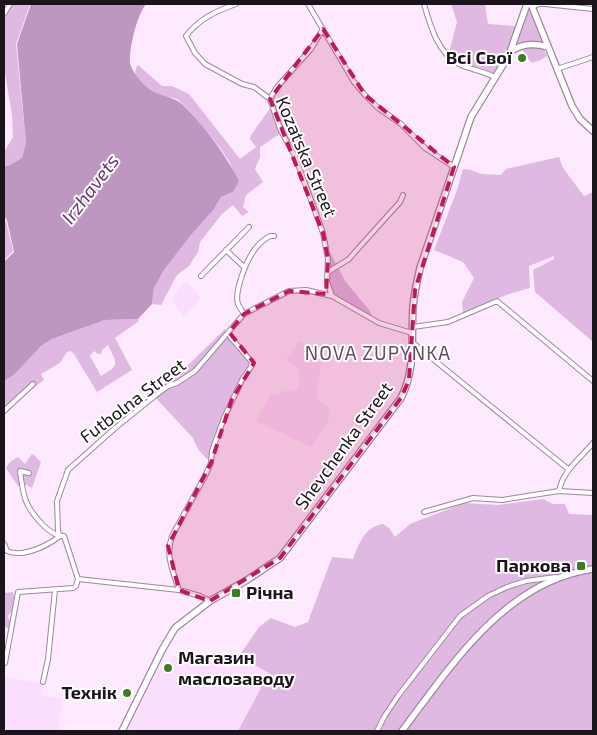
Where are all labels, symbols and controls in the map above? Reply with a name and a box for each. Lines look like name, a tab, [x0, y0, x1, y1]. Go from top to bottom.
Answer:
place label: Всі Свої	[446, 46, 513, 68]
marker: Всі Свої	[516, 52, 528, 64]
street label: Kozatska Street	[272, 93, 342, 220]
water label: Irzhavets	[56, 149, 123, 228]
district label: NOVA ZUPYNKA	[305, 341, 451, 364]
street label: Futbolna Street	[75, 353, 190, 447]
street label: Shevchenka Street	[290, 377, 397, 513]
place label: Паркова	[496, 554, 571, 576]
marker: Паркова	[575, 560, 587, 572]
place label: Річна	[246, 581, 294, 603]
marker: Річна	[230, 587, 242, 599]
place label: Магазин маслозаводу	[178, 646, 295, 689]
marker: Магазин маслозаводу	[162, 662, 174, 674]
place label: Технік	[62, 681, 117, 703]
marker: Технік	[121, 687, 133, 699]

